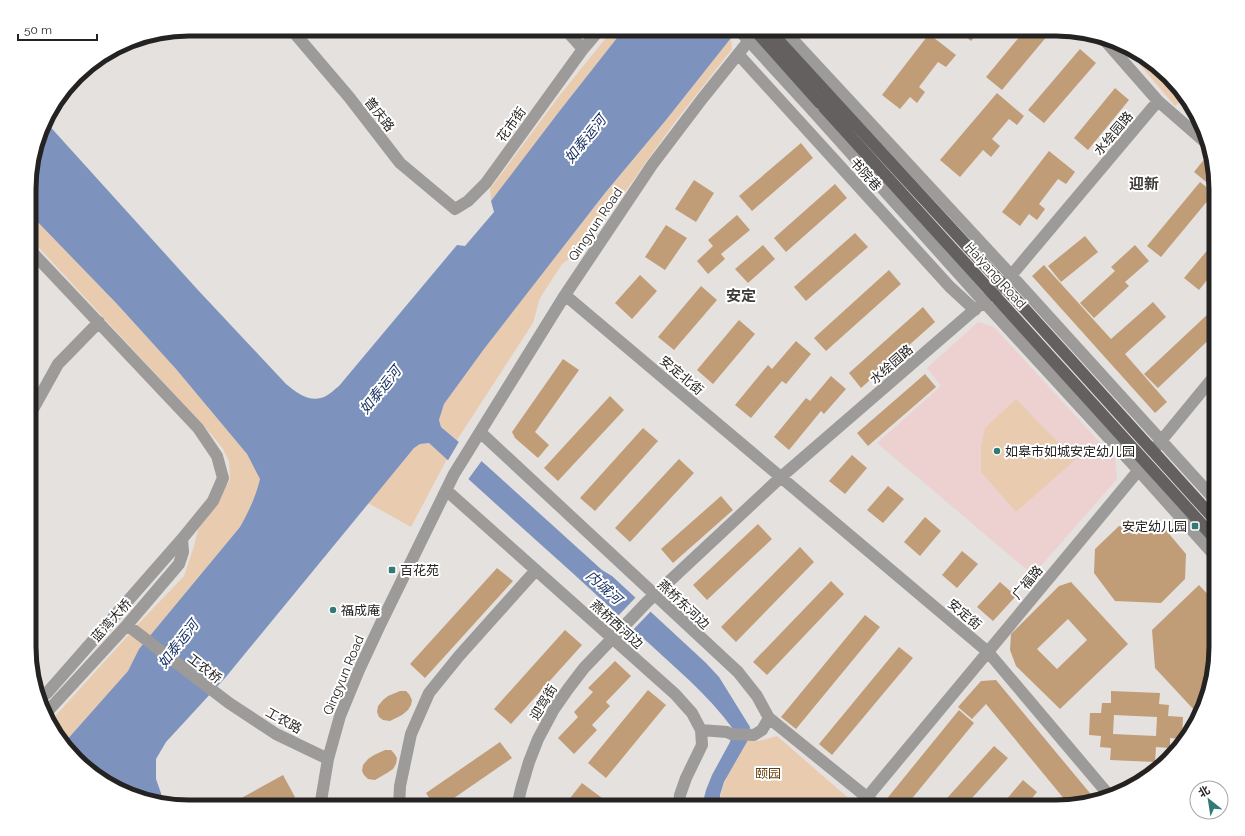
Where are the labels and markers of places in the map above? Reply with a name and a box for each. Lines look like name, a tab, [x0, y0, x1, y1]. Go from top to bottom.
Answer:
place label: 如皋市如城安定幼儿园	[1005, 444, 1135, 459]
marker: 如皋市如城安定幼儿园	[992, 446, 1002, 456]
place label: 安定幼儿园	[1122, 519, 1187, 534]
marker: 安定幼儿园	[1190, 521, 1200, 531]
place label: 百花苑	[400, 563, 439, 578]
marker: 百花苑	[387, 565, 397, 575]
place label: 福成庵	[341, 603, 380, 618]
marker: 福成庵	[328, 605, 338, 615]

